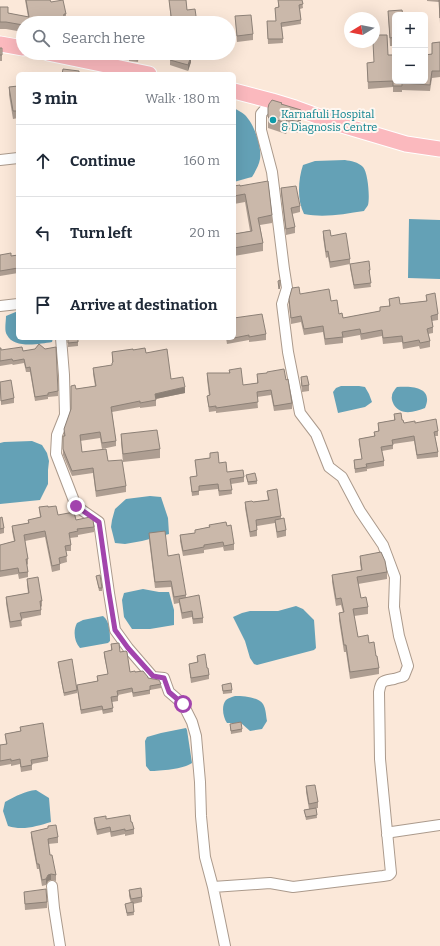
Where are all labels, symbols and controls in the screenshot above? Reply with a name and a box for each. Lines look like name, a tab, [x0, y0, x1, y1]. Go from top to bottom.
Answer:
north arrow	[344, 12, 380, 48]
map controls	[392, 12, 428, 84]
button: +	[392, 12, 428, 48]
search box	[16, 16, 236, 60]
icon: search	[30, 27, 52, 49]
text: Search here	[62, 29, 145, 47]
button: −	[392, 48, 428, 84]
text: 3 min	[32, 88, 77, 109]
text: Walk · 180 m	[145, 91, 220, 106]
place label: Karnafuli Hospital & Diagnosis Centre	[281, 108, 377, 134]
marker: Karnafuli Hospital & Diagnosis Centre	[268, 115, 278, 125]
icon: ahead	[32, 150, 54, 172]
text: Continue	[70, 152, 136, 170]
text: 160 m	[184, 153, 220, 168]
icon: left	[32, 222, 54, 244]
text: Turn left	[70, 224, 132, 242]
text: 20 m	[190, 225, 220, 240]
icon: arrive	[32, 294, 54, 316]
text: Arrive at destination	[70, 296, 217, 314]
route end	[67, 497, 85, 515]
route start	[174, 695, 192, 713]

